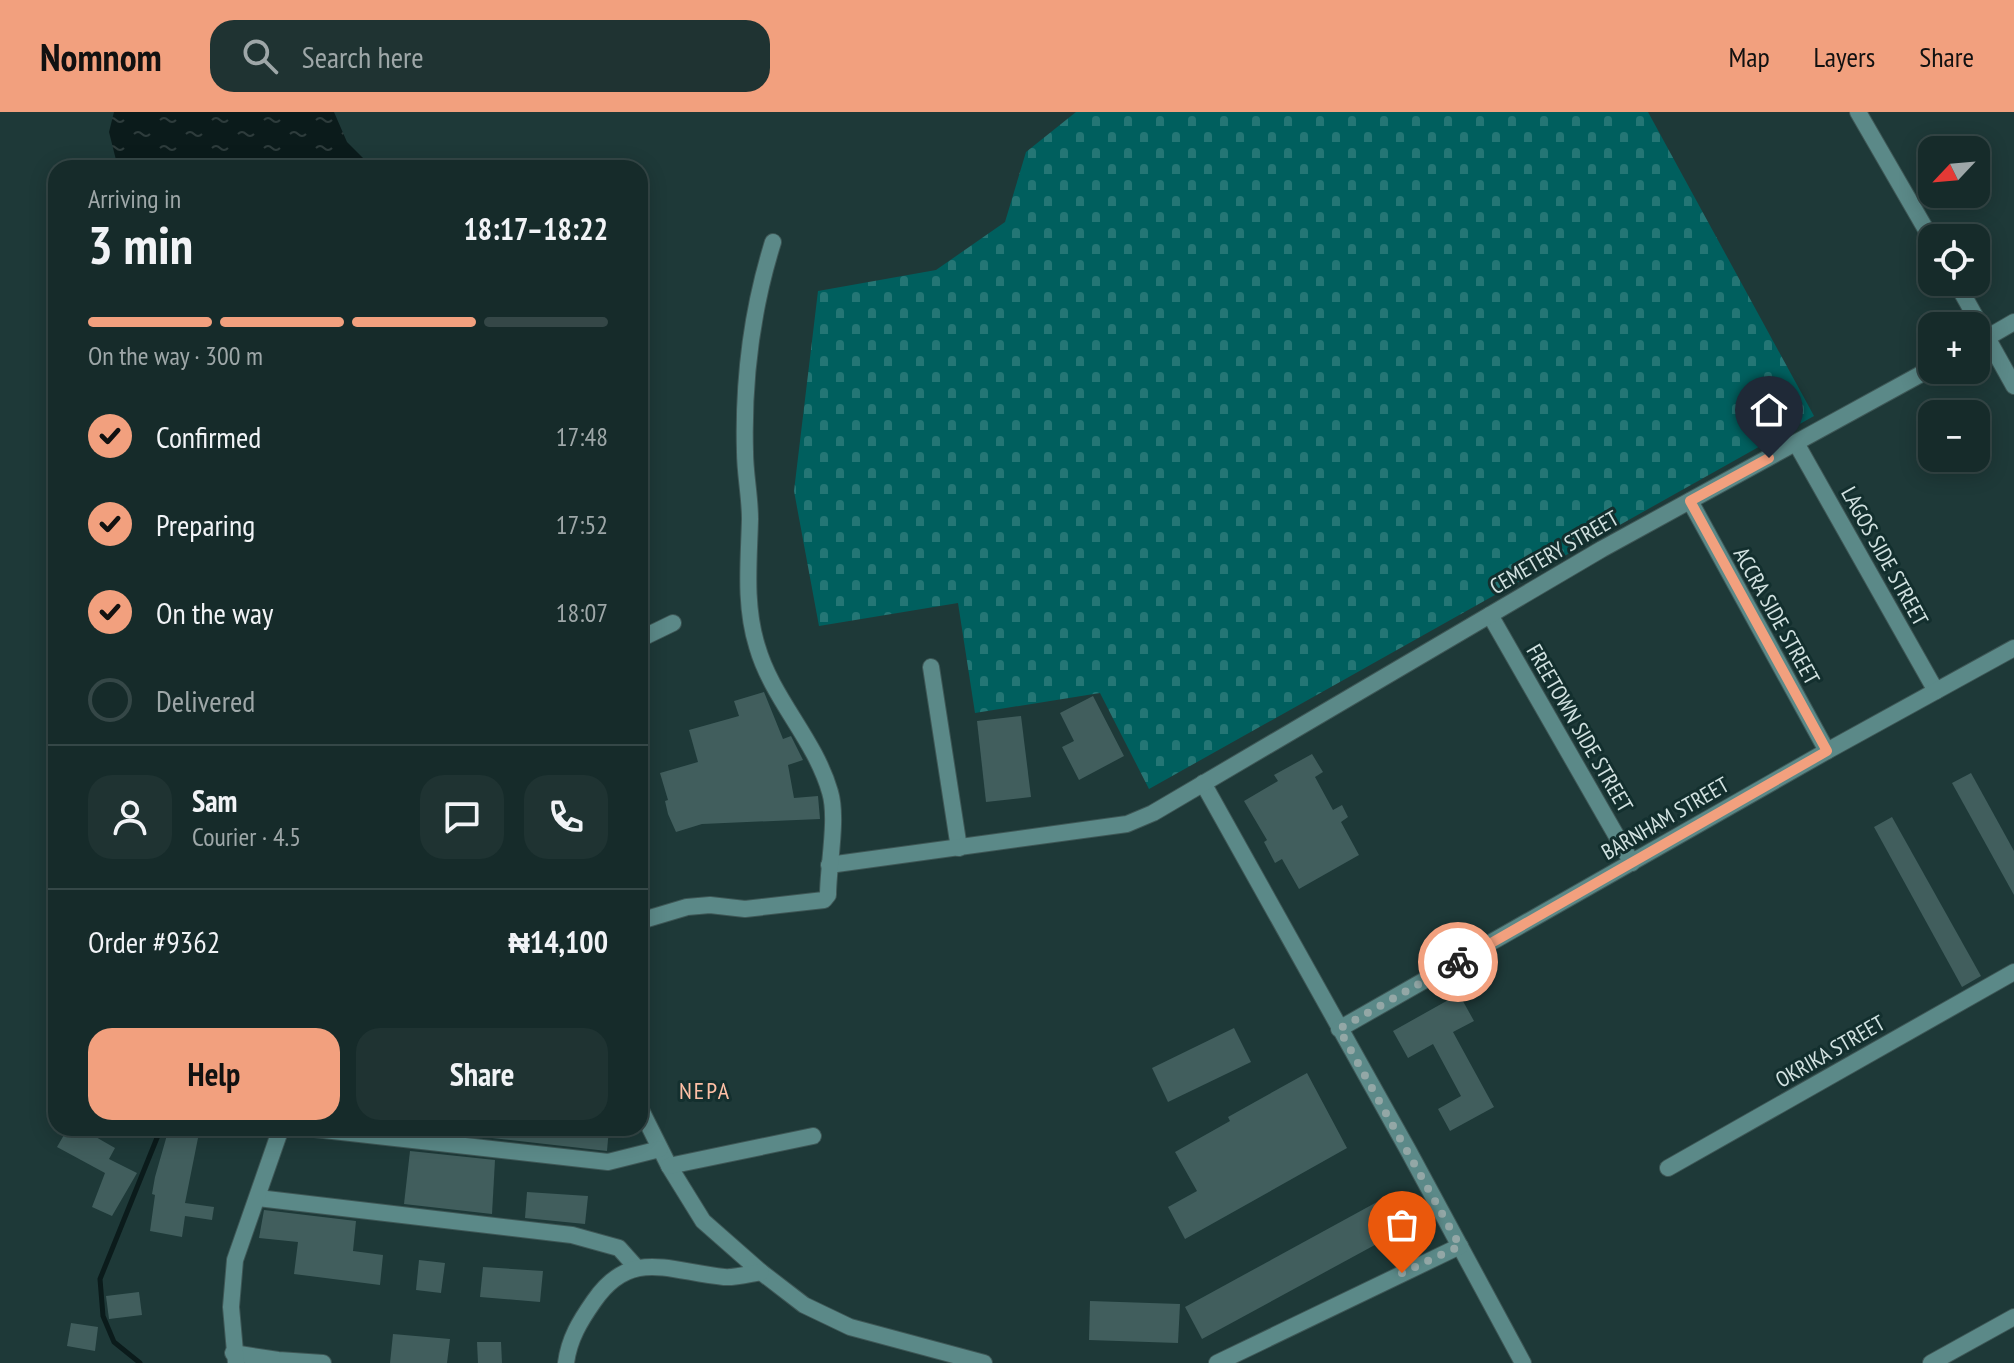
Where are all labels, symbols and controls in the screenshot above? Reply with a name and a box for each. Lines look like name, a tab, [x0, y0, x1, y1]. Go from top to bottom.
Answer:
search box	[210, 20, 770, 92]
text: Nomnom	[40, 32, 162, 81]
icon: search	[238, 34, 282, 78]
text: Search here	[302, 37, 424, 76]
text: Map	[1728, 38, 1770, 75]
text: Layers	[1814, 38, 1875, 75]
text: Share	[1919, 38, 1974, 75]
north arrow	[1918, 136, 1990, 208]
map controls	[1918, 136, 1990, 472]
text: Arriving in	[88, 182, 181, 215]
text: 18:17–18:22	[464, 209, 608, 248]
text: 3 min	[88, 211, 193, 278]
button: locate	[1918, 224, 1990, 296]
button: +	[1918, 312, 1990, 384]
text: On the way · 300 m	[88, 339, 263, 372]
pin	[1735, 376, 1803, 458]
icon: home	[1747, 388, 1791, 432]
button: −	[1918, 400, 1990, 472]
icon: check	[88, 414, 132, 458]
text: Confirmed	[156, 417, 261, 456]
text: 17:48	[556, 420, 608, 453]
street label: LAGOS SIDE STREET	[1835, 481, 1935, 631]
icon: check	[88, 502, 132, 546]
street label: CEMETERY STREET	[1484, 504, 1624, 600]
text: Preparing	[156, 505, 255, 544]
text: 17:52	[556, 508, 608, 541]
street label: ACCRA SIDE STREET	[1728, 542, 1826, 690]
icon: check	[88, 590, 132, 634]
text: On the way	[156, 593, 273, 632]
text: 18:07	[556, 596, 608, 629]
street label: FREETOWN SIDE STREET	[1521, 639, 1640, 817]
text: Delivered	[156, 681, 255, 720]
street label: BARNHAM STREET	[1596, 770, 1734, 866]
button: person	[88, 775, 172, 859]
button: chat	[420, 775, 504, 859]
button: phone	[524, 775, 608, 859]
text: Sam	[192, 781, 237, 820]
text: Courier · 4.5	[192, 820, 301, 853]
text: Order #9362	[88, 922, 220, 961]
text: ₦14,100	[508, 922, 608, 961]
courier	[1418, 922, 1498, 1002]
icon: bike	[1436, 940, 1480, 984]
street label: OKRIKA STREET	[1770, 1008, 1890, 1094]
button: Help	[88, 1028, 340, 1120]
button: Share	[356, 1028, 608, 1120]
district label: NEPA	[679, 1075, 731, 1106]
pin	[1368, 1191, 1436, 1273]
icon: bag	[1380, 1203, 1424, 1247]

